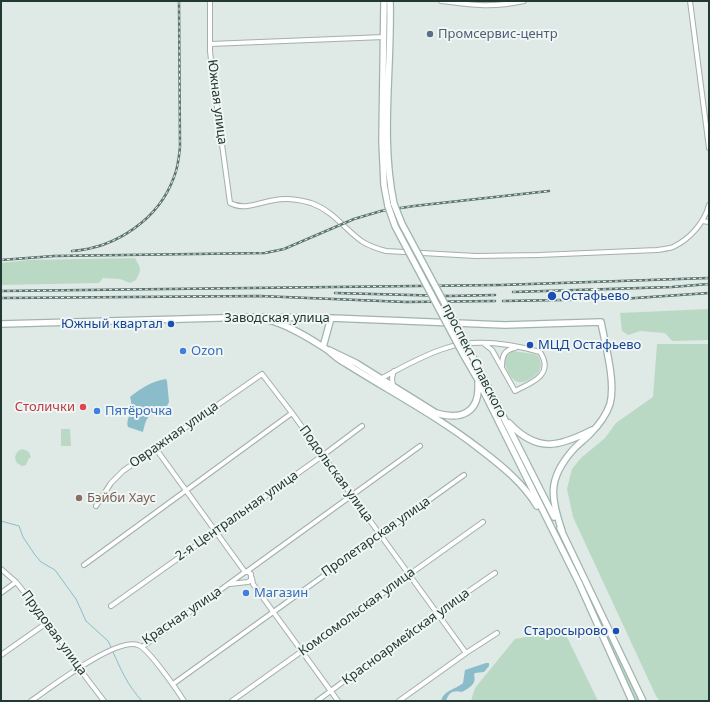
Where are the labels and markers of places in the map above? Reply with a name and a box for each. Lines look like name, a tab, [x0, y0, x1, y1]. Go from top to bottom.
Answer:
place label: Промсервис-центр	[438, 26, 558, 42]
marker: Промсервис-центр	[425, 29, 435, 39]
place label: Остафьево	[561, 288, 629, 304]
marker: Остафьево	[546, 290, 558, 302]
place label: Южный квартал	[61, 316, 163, 332]
marker: Южный квартал	[166, 319, 176, 329]
place label: МЦД Остафьево	[538, 337, 641, 353]
marker: МЦД Остафьево	[525, 340, 535, 350]
place label: Ozon	[191, 343, 223, 359]
marker: Ozon	[178, 346, 188, 356]
place label: Столички	[15, 399, 75, 415]
marker: Столички	[78, 402, 88, 412]
place label: Пятёрочка	[105, 403, 172, 419]
marker: Пятёрочка	[92, 406, 102, 416]
place label: Бэйби Хаус	[87, 490, 156, 506]
marker: Бэйби Хаус	[74, 493, 84, 503]
place label: Магазин	[254, 585, 308, 601]
marker: Магазин	[241, 588, 251, 598]
place label: Старосырово	[524, 623, 608, 639]
marker: Старосырово	[611, 626, 621, 636]

